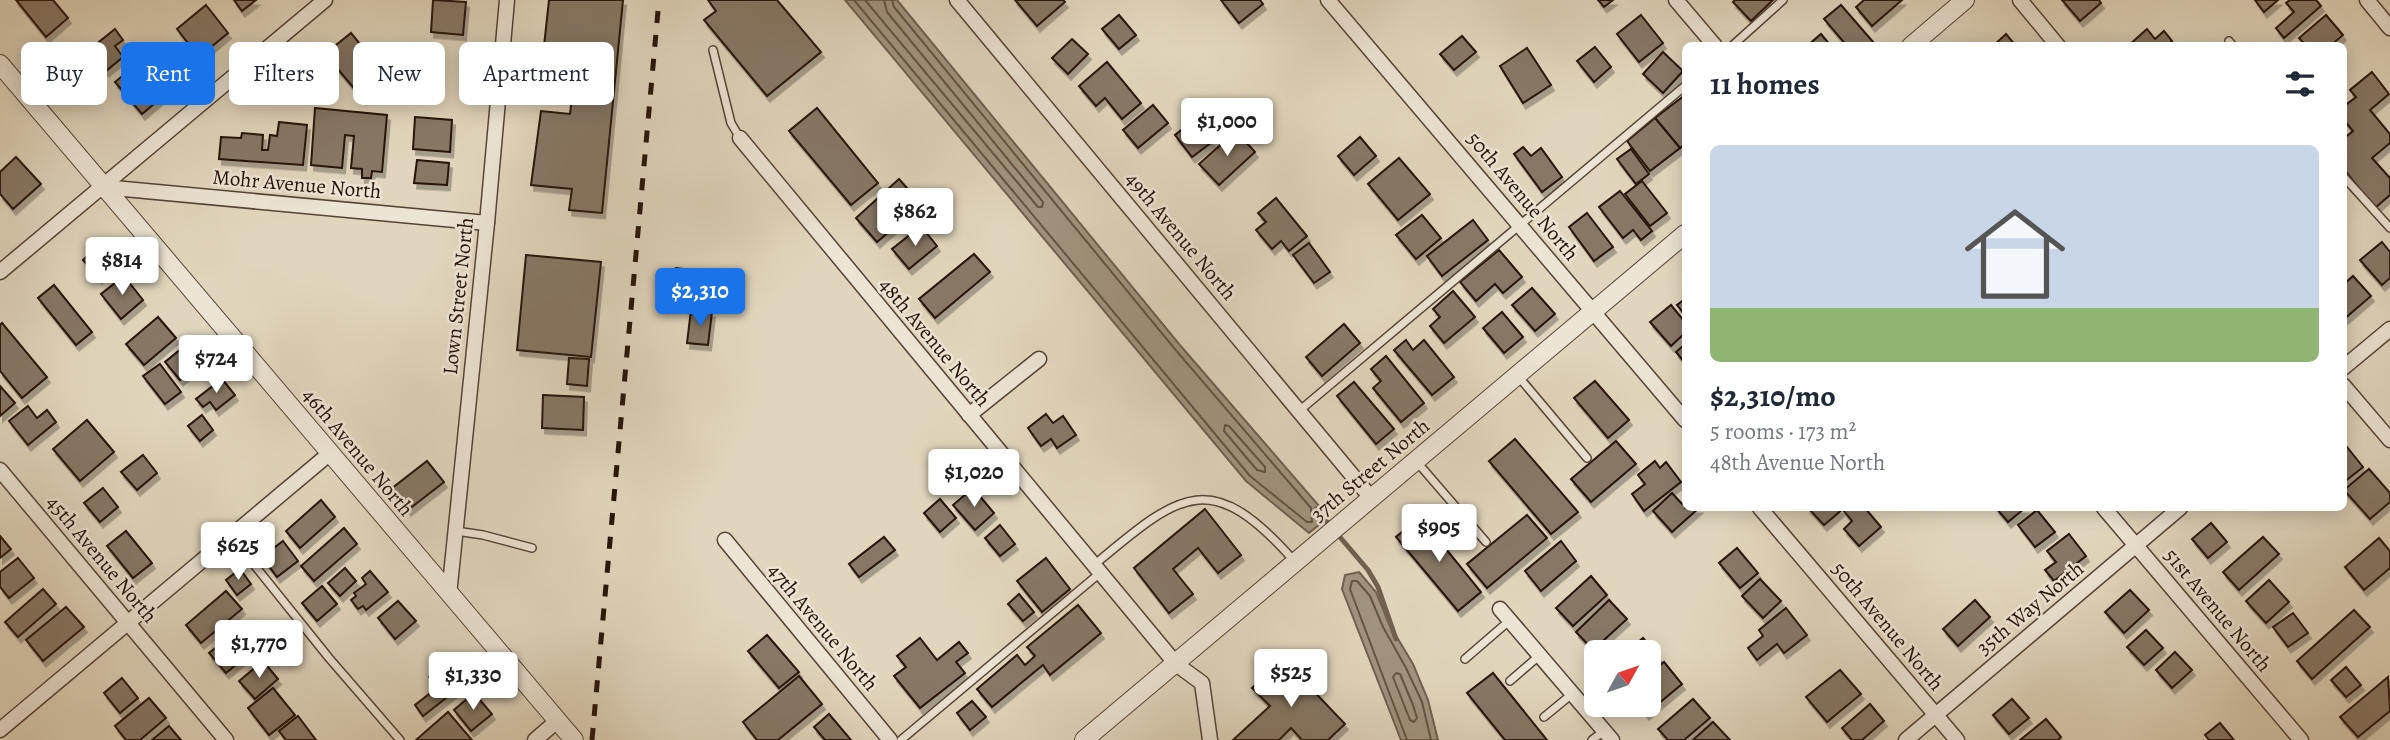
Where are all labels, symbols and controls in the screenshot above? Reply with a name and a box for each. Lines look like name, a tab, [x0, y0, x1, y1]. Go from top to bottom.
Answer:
chip: Buy	[21, 42, 107, 105]
chip: Rent	[121, 42, 215, 105]
chip: Filters	[229, 42, 339, 105]
chip: New	[353, 42, 445, 105]
chip: Apartment	[459, 42, 614, 105]
text: 11 homes	[1710, 64, 1820, 104]
icon: filters	[2281, 65, 2319, 103]
pin: $1,000	[1170, 99, 1284, 158]
text: $1,000	[1197, 105, 1257, 136]
street label: 50th Avenue North	[1461, 126, 1585, 266]
street label: Mohr Avenue North	[211, 163, 383, 205]
street label: 49th Avenue North	[1119, 166, 1243, 306]
pin: $862	[874, 188, 956, 248]
icon: home	[1952, 191, 2078, 317]
text: $862	[893, 195, 937, 226]
street label: Lown Street North	[436, 216, 480, 376]
pin: $814	[81, 238, 163, 297]
text: $814	[102, 244, 142, 275]
pin: $2,310	[643, 268, 757, 328]
street label: 48th Avenue North	[873, 272, 997, 412]
text: $2,310	[671, 275, 729, 306]
pin: $724	[175, 336, 257, 395]
text: $724	[195, 342, 237, 373]
text: $2,310/mo	[1710, 376, 1836, 416]
street label: 46th Avenue North	[296, 382, 420, 522]
street label: 37th Street North	[1305, 412, 1435, 528]
text: 5 rooms · 173 m²	[1710, 416, 1856, 447]
text: 48th Avenue North	[1710, 447, 1885, 478]
pin: $1,020	[917, 449, 1031, 509]
text: $1,020	[944, 456, 1004, 487]
street label: 45th Avenue North	[40, 489, 164, 629]
pin: $905	[1398, 504, 1480, 564]
text: $905	[1418, 511, 1460, 542]
pin: $625	[197, 522, 279, 582]
text: $625	[217, 529, 259, 560]
street label: 51st Avenue North	[2158, 542, 2278, 678]
street label: 35th Way North	[1970, 555, 2090, 661]
street label: 50th Avenue North	[1826, 556, 1950, 696]
street label: 47th Avenue North	[761, 557, 885, 697]
pin: $1,770	[202, 620, 316, 680]
text: $1,770	[231, 627, 287, 658]
north arrow	[1584, 640, 1661, 718]
map controls	[1584, 640, 1661, 717]
pin: $525	[1250, 650, 1332, 709]
pin: $1,330	[416, 652, 530, 712]
text: $525	[1270, 656, 1312, 687]
text: $1,330	[445, 659, 501, 690]

